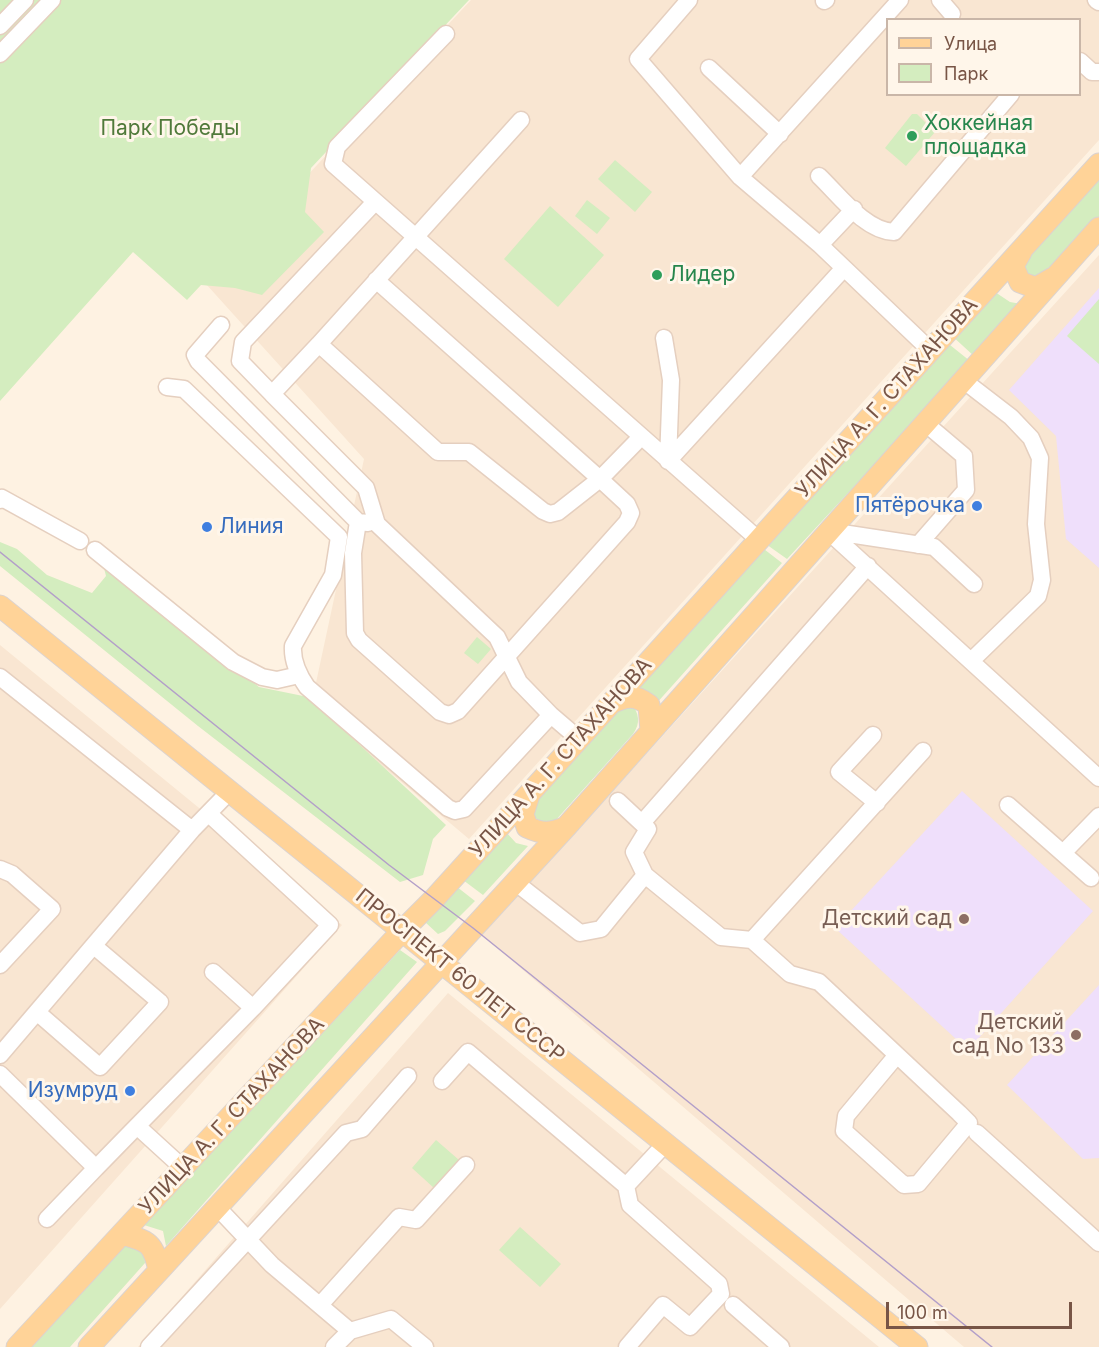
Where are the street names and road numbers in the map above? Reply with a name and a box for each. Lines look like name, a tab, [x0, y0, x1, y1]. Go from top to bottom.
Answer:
street label: УЛИЦА А. Г. СТАХАНОВА	[791, 293, 983, 503]
street label: УЛИЦА А. Г. СТАХАНОВА	[465, 653, 657, 863]
street label: ПРОСПЕКТ 60 ЛЕТ СССР	[350, 884, 570, 1068]
street label: УЛИЦА А. Г. СТАХАНОВА	[134, 1012, 330, 1220]

